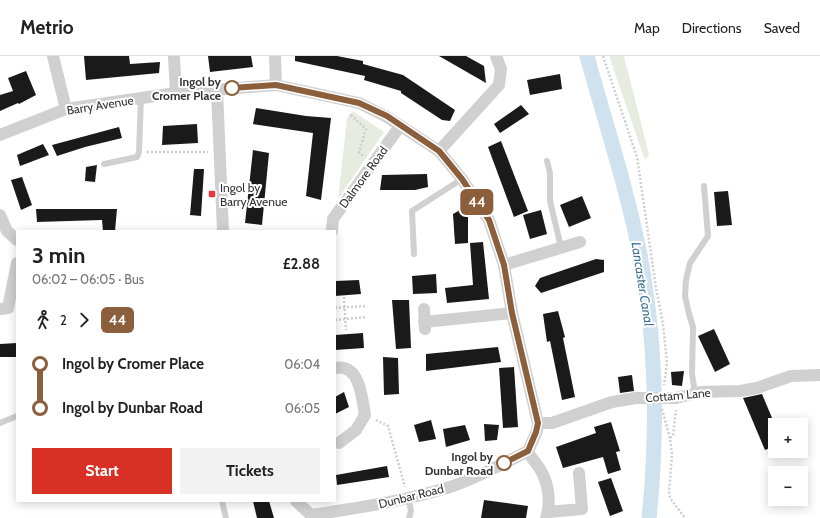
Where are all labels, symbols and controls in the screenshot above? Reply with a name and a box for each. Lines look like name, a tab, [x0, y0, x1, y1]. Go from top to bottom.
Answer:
text: Metrio	[20, 16, 74, 39]
text: Map	[634, 19, 660, 37]
text: Directions	[682, 19, 742, 37]
text: Saved	[764, 19, 800, 37]
place label: Ingol by Cromer Place	[152, 74, 222, 103]
marker: Ingol by Cromer Place	[224, 80, 240, 96]
street label: Barry Avenue	[66, 92, 134, 118]
street label: Dalmore Road	[336, 143, 390, 211]
place label: Ingol by Barry Avenue	[220, 180, 287, 209]
marker: Ingol by Barry Avenue	[207, 189, 217, 199]
line badge: 44	[459, 189, 495, 215]
text: 44	[468, 193, 486, 211]
water label: Lancaster Canal	[628, 241, 658, 327]
text: 3 min	[32, 242, 85, 269]
text: £2.88	[283, 255, 320, 273]
text: 06:02 – 06:05 · Bus	[32, 271, 144, 287]
icon: walk	[32, 309, 54, 331]
icon: forward	[73, 309, 95, 331]
text: 44	[109, 311, 126, 329]
text: 2	[60, 312, 67, 328]
text: Ingol by Cromer Place	[62, 355, 204, 373]
text: 06:04	[284, 356, 320, 372]
street label: Cottam Lane	[645, 385, 711, 405]
text: Ingol by Dunbar Road	[62, 399, 203, 417]
text: 06:05	[285, 400, 320, 416]
map controls	[768, 418, 808, 506]
button: +	[768, 418, 808, 458]
button: Start	[32, 448, 172, 494]
button: Tickets	[180, 448, 320, 494]
place label: Ingol by Dunbar Road	[425, 449, 494, 478]
marker: Ingol by Dunbar Road	[496, 455, 512, 471]
button: −	[768, 466, 808, 506]
street label: Dunbar Road	[377, 481, 445, 511]

